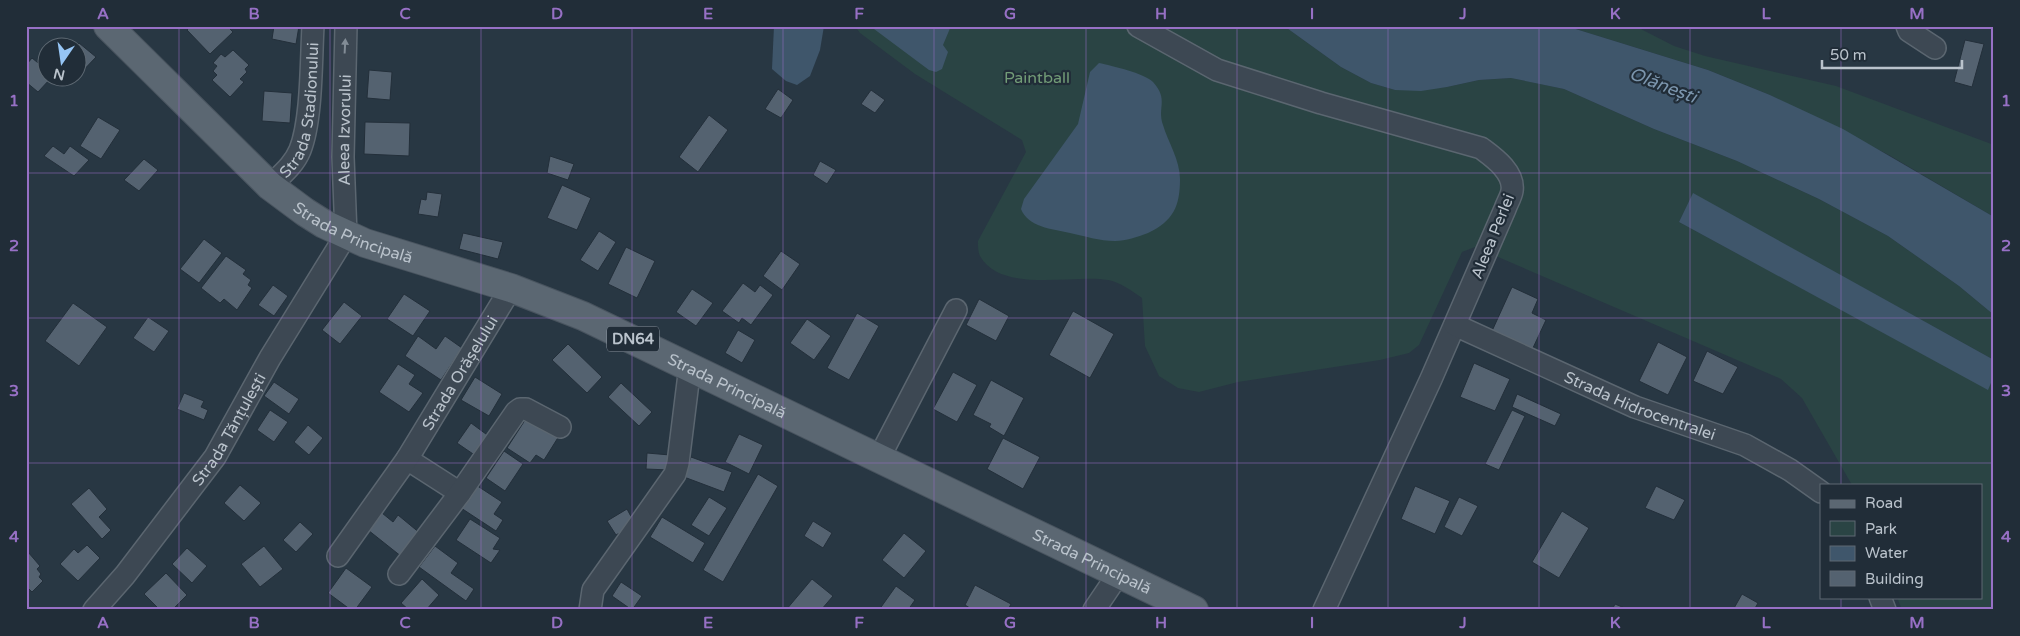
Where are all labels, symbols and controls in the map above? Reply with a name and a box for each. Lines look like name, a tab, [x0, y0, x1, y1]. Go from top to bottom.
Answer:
text: A	[97, 4, 109, 24]
text: B	[248, 4, 260, 24]
text: C	[399, 4, 411, 24]
text: D	[551, 4, 563, 24]
text: E	[703, 4, 713, 24]
text: F	[854, 4, 864, 24]
text: G	[1004, 4, 1016, 24]
text: H	[1155, 4, 1167, 24]
text: I	[1310, 4, 1314, 24]
text: J	[1458, 4, 1467, 24]
text: K	[1610, 4, 1621, 24]
text: L	[1761, 4, 1771, 24]
text: M	[1909, 4, 1925, 24]
north arrow	[38, 38, 88, 88]
one-way arrow	[342, 38, 350, 54]
scale bar	[1822, 38, 1962, 70]
street label: Strada Stadionului	[275, 42, 323, 183]
text: 50 m	[1830, 46, 1867, 64]
water label: Olănești	[1626, 62, 1702, 109]
text: N	[52, 65, 67, 84]
park label: Paintball	[1004, 68, 1070, 88]
street label: Aleea Izvorului	[334, 74, 356, 186]
text: 1	[9, 91, 19, 111]
text: 1	[2001, 91, 2011, 111]
street label: Aleea Perlei	[1467, 191, 1519, 282]
street label: Strada Principală	[289, 198, 415, 268]
text: 2	[9, 236, 19, 256]
text: 2	[2001, 236, 2011, 256]
street label: Strada Orășelului	[418, 312, 503, 434]
road number: DN64	[607, 326, 659, 352]
street label: Strada Principală	[664, 349, 789, 423]
street label: Strada Hidrocentralei	[1561, 367, 1718, 445]
street label: Strada Tănțulești	[188, 370, 271, 490]
text: 3	[9, 381, 19, 401]
text: 3	[2001, 381, 2011, 401]
legend	[1820, 484, 1982, 598]
text: Road	[1865, 494, 1903, 512]
text: Park	[1865, 520, 1897, 538]
street label: Strada Principală	[1029, 525, 1154, 599]
text: 4	[9, 527, 19, 547]
text: 4	[2001, 527, 2011, 547]
text: Water	[1865, 544, 1908, 562]
text: Building	[1865, 570, 1924, 588]
text: A	[97, 613, 109, 633]
text: B	[248, 613, 260, 633]
text: C	[399, 613, 411, 633]
text: D	[551, 613, 563, 633]
text: E	[703, 613, 713, 633]
text: F	[854, 613, 864, 633]
text: G	[1004, 613, 1016, 633]
text: H	[1155, 613, 1167, 633]
text: I	[1310, 613, 1314, 633]
text: J	[1458, 613, 1467, 633]
text: K	[1610, 613, 1621, 633]
text: L	[1761, 613, 1771, 633]
text: M	[1909, 613, 1925, 633]

